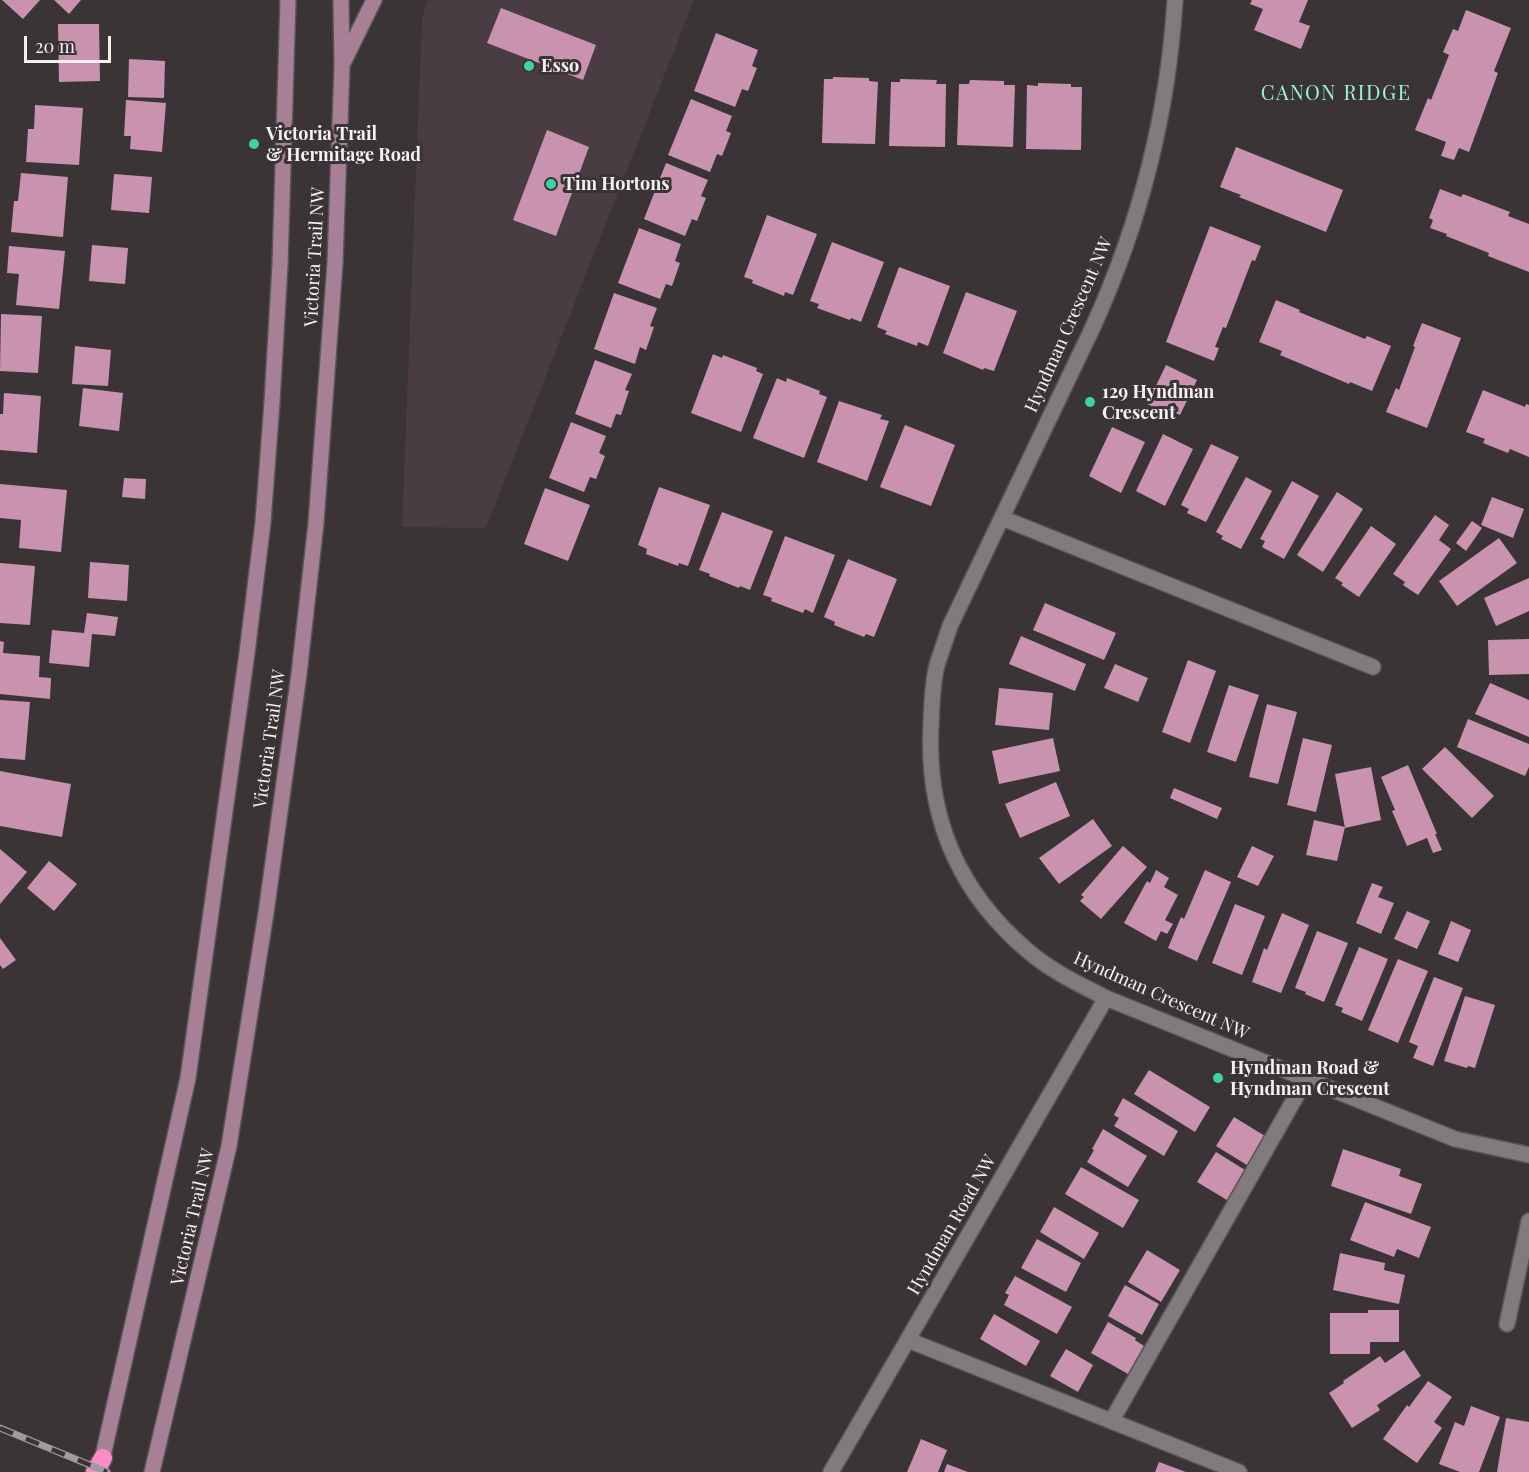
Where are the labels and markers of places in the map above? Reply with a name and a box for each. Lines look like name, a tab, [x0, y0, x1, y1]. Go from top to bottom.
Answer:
place label: Esso	[541, 55, 579, 77]
marker: Esso	[522, 59, 536, 73]
place label: Victoria Trail & Hermitage Road	[266, 123, 421, 166]
marker: Victoria Trail & Hermitage Road	[247, 137, 261, 151]
place label: Tim Hortons	[563, 173, 670, 195]
marker: Tim Hortons	[544, 177, 558, 191]
place label: 129 Hyndman Crescent	[1102, 381, 1214, 424]
marker: 129 Hyndman Crescent	[1083, 395, 1097, 409]
place label: Hyndman Road & Hyndman Crescent	[1230, 1057, 1390, 1100]
marker: Hyndman Road & Hyndman Crescent	[1211, 1071, 1225, 1085]

